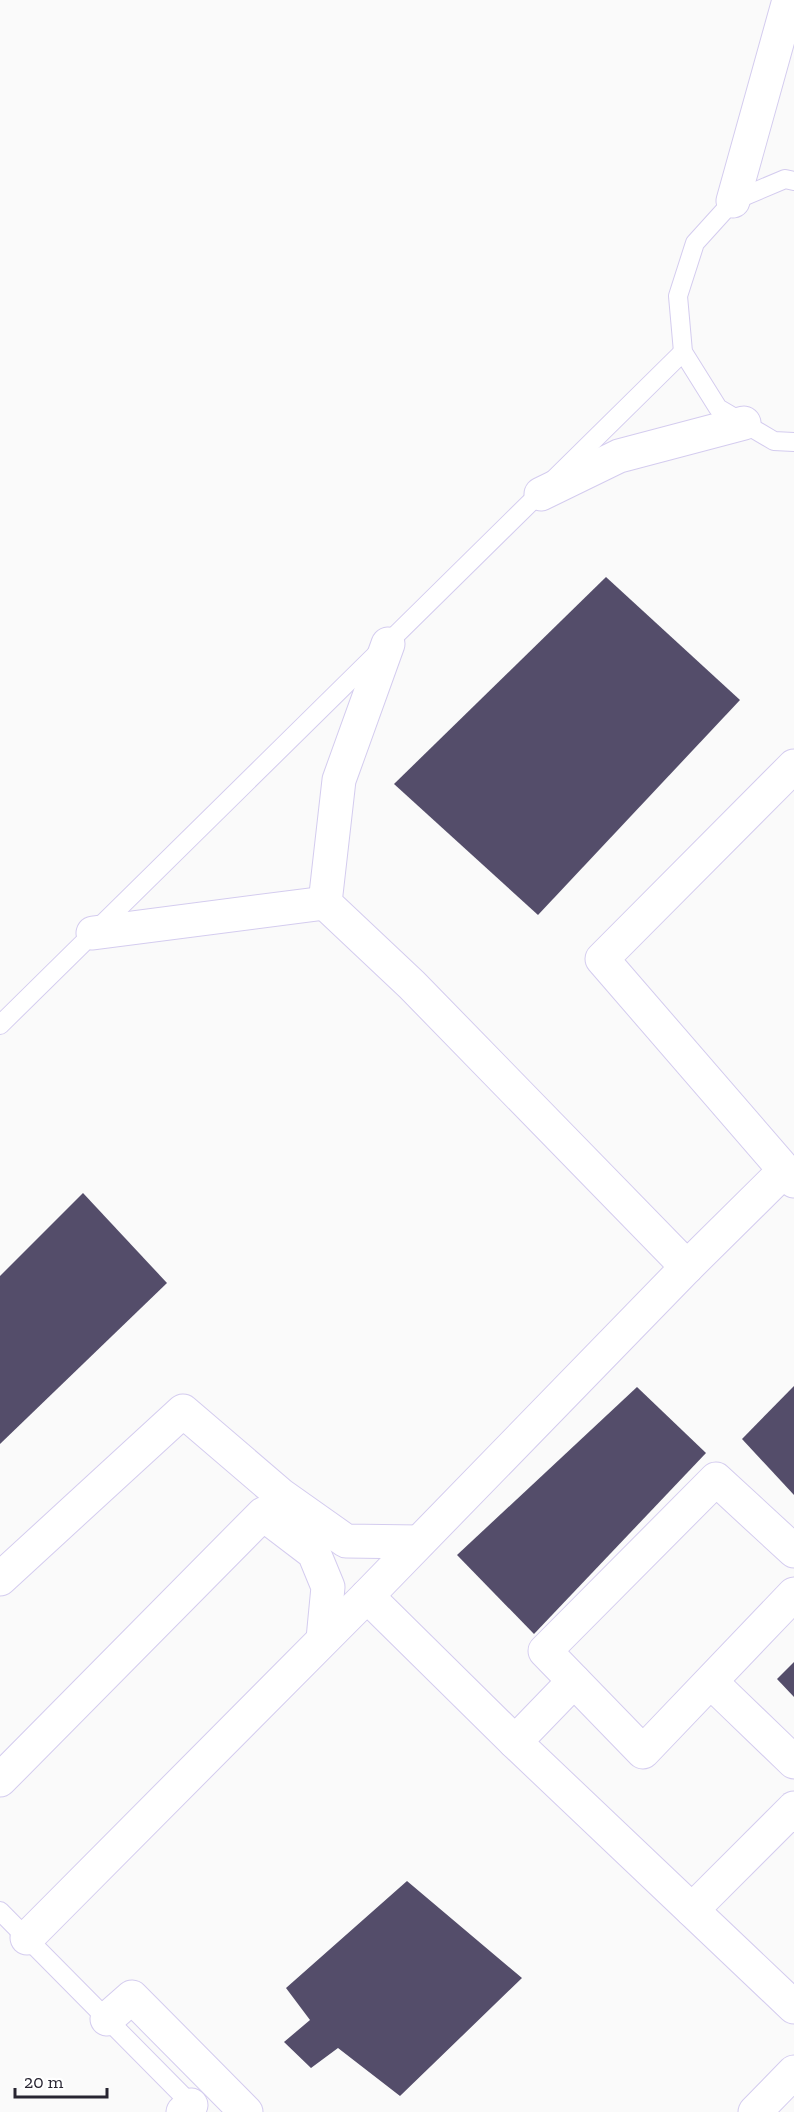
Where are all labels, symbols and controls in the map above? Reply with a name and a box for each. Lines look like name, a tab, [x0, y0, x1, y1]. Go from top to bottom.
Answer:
scale bar	[15, 2061, 106, 2099]
text: 20 m	[24, 2071, 64, 2093]

